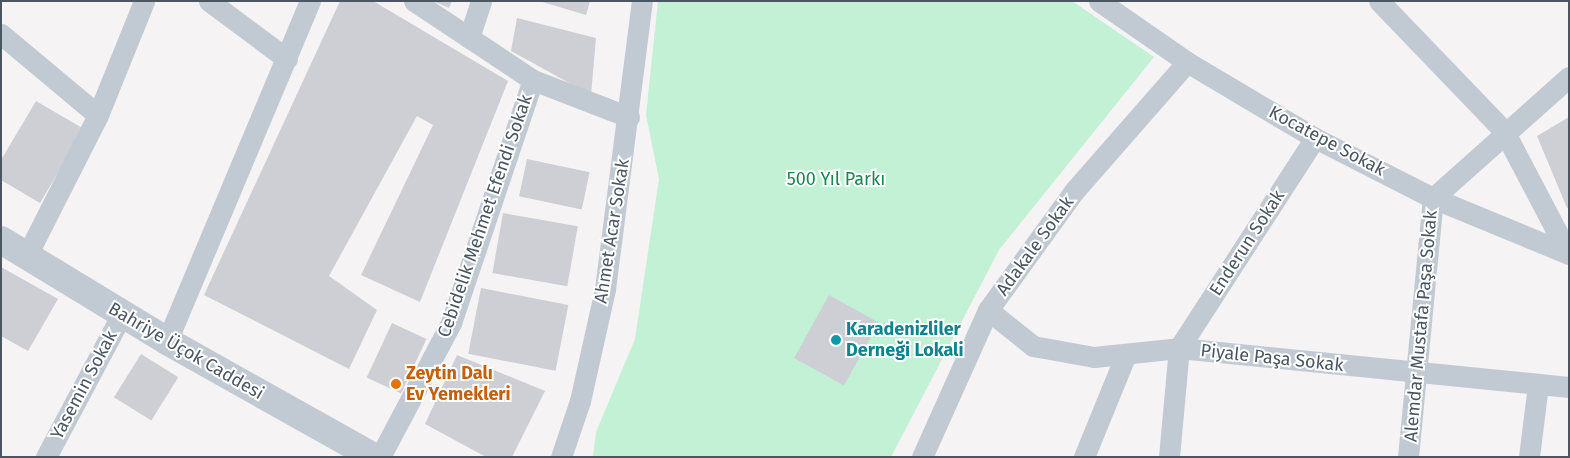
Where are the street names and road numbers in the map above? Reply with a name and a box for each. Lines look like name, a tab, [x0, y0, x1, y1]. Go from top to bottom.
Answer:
street label: Cebidelik Mehmet Efendi Sokak	[433, 92, 537, 340]
street label: Kocatepe Sokak	[1265, 101, 1389, 181]
street label: Ahmet Acar Sokak	[590, 157, 634, 305]
street label: Enderun Sokak	[1205, 186, 1289, 300]
street label: Adakale Sokak	[992, 192, 1078, 300]
street label: Alemdar Mustafa Paşa Sokak	[1400, 209, 1442, 443]
street label: Bahriye Üçok Caddesi	[104, 298, 268, 404]
street label: Yasemin Sokak	[46, 327, 122, 443]
street label: Piyale Paşa Sokak	[1199, 340, 1345, 376]

